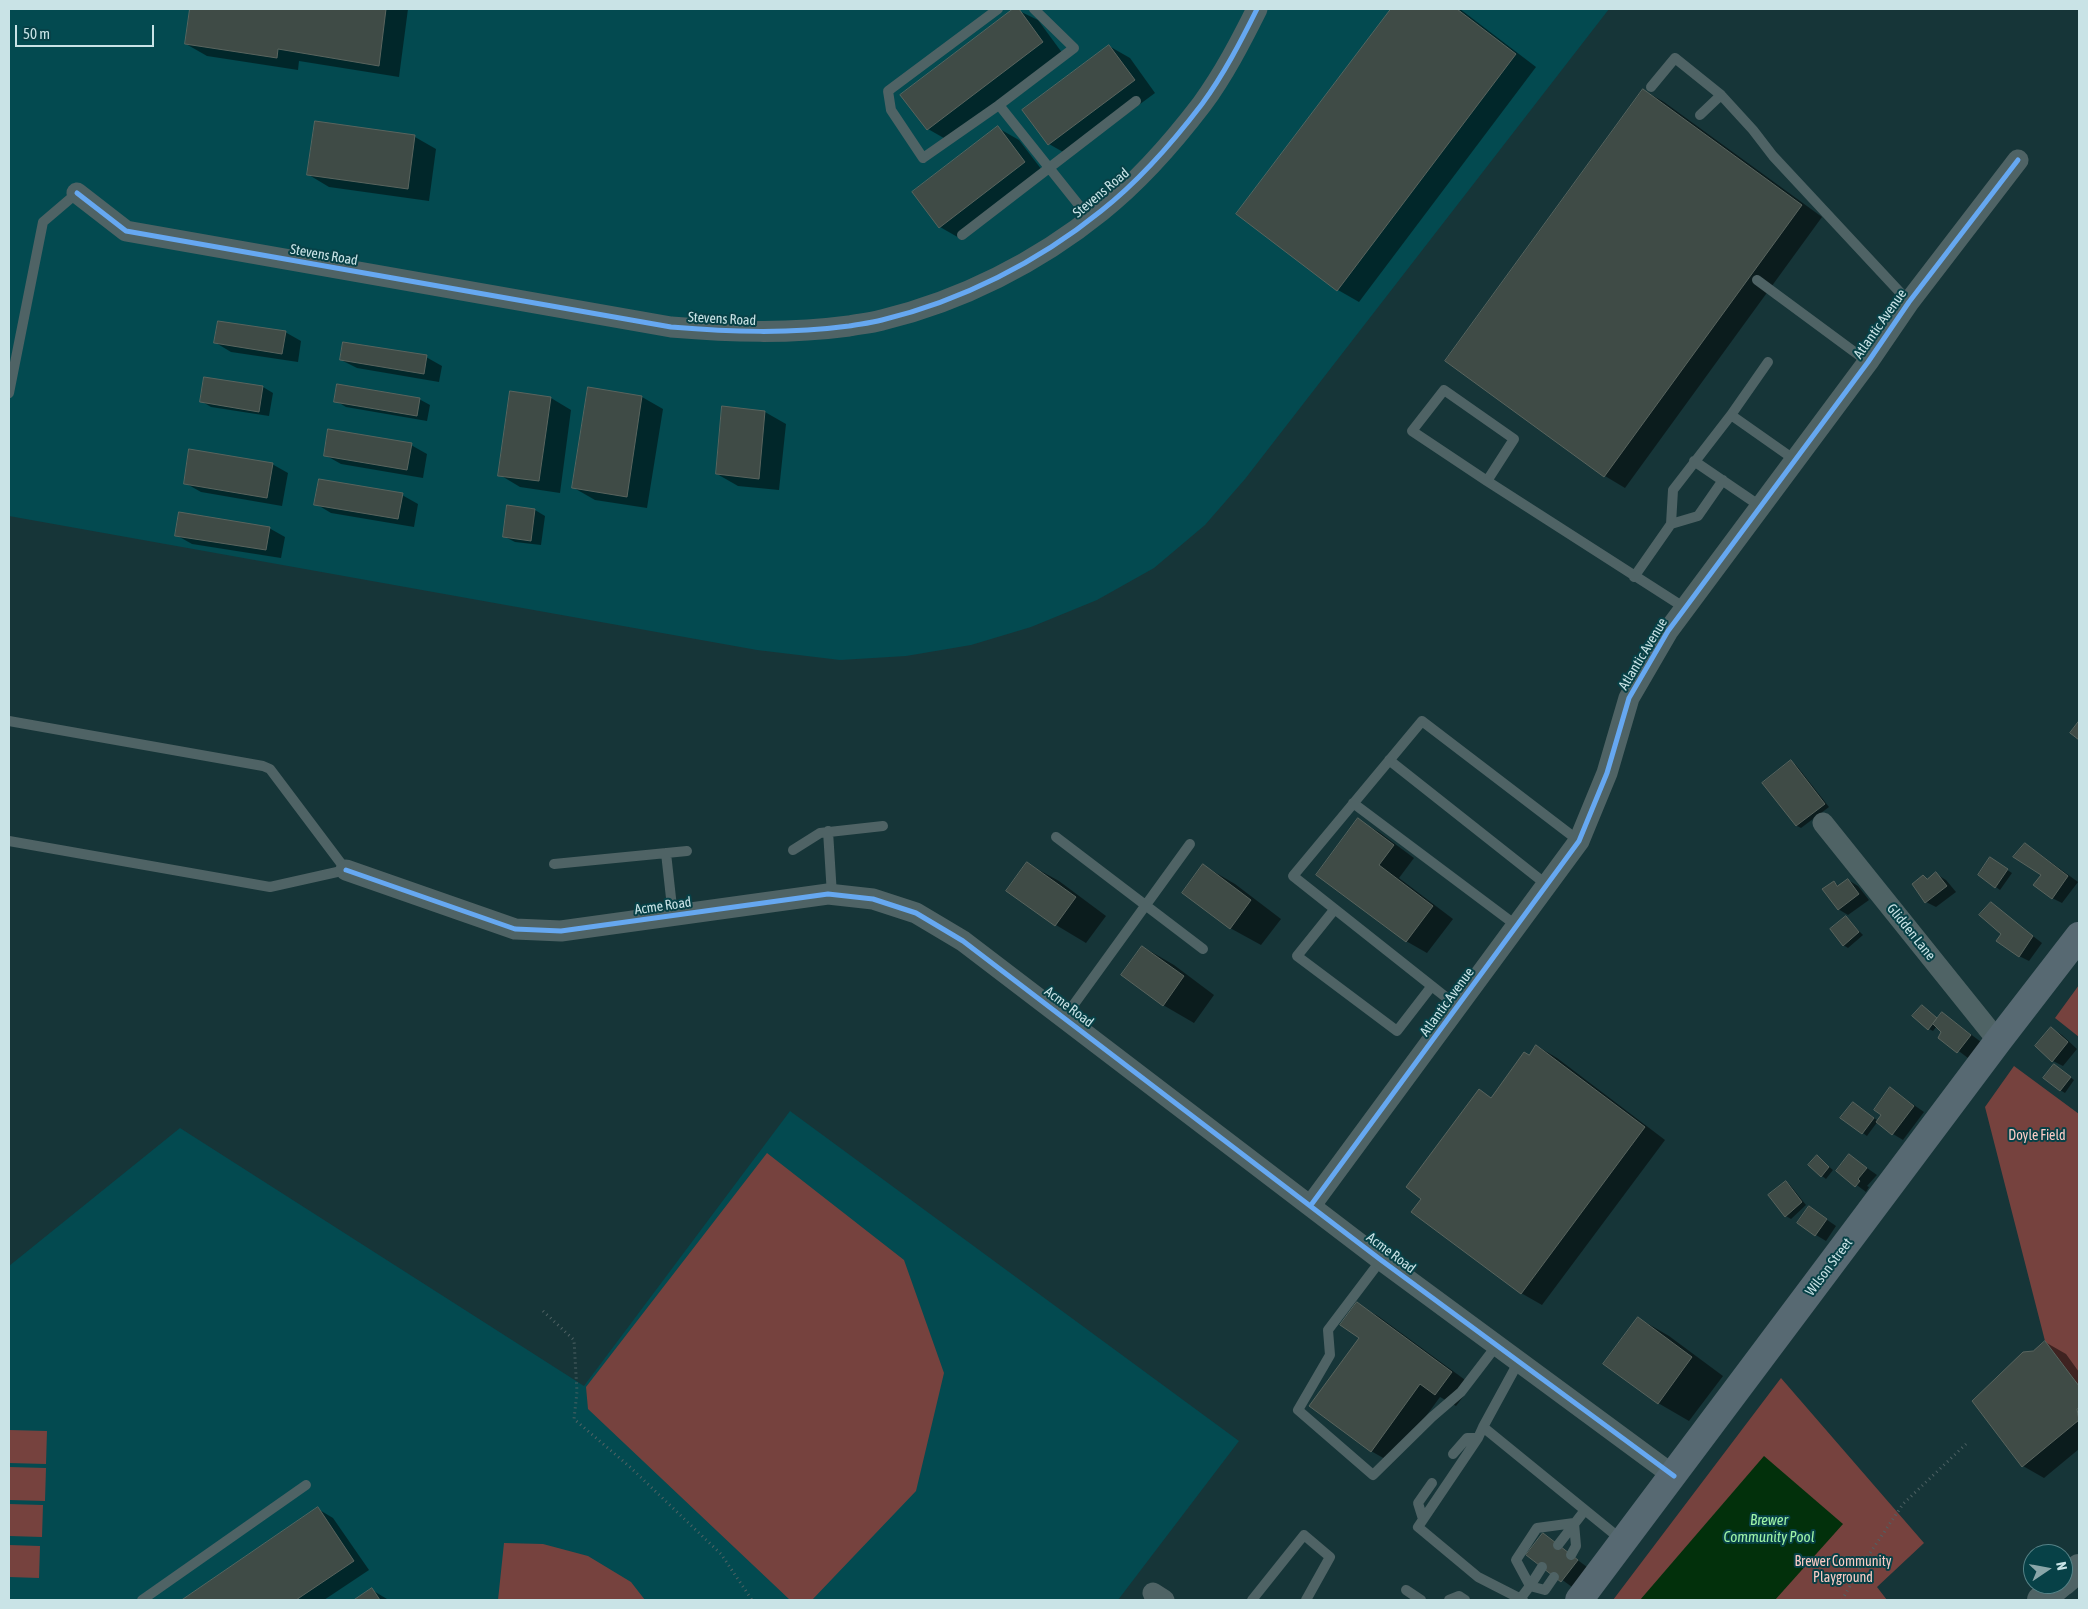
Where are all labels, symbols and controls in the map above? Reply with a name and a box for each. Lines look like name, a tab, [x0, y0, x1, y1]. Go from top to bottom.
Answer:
scale bar	[18, 15, 156, 47]
text: 50 m	[23, 25, 50, 42]
street label: Stevens Road	[1069, 165, 1133, 221]
street label: Stevens Road	[289, 241, 359, 269]
street label: Atlantic Avenue	[1850, 286, 1910, 362]
street label: Stevens Road	[687, 309, 757, 329]
street label: Atlantic Avenue	[1615, 615, 1671, 693]
street label: Acme Road	[634, 894, 692, 918]
street label: Glidden Lane	[1883, 900, 1939, 964]
street label: Atlantic Avenue	[1416, 964, 1478, 1040]
street label: Acme Road	[1041, 983, 1097, 1031]
park label: Doyle Field	[2008, 1128, 2066, 1144]
street label: Acme Road	[1363, 1229, 1419, 1277]
street label: Wilson Street	[1802, 1235, 1856, 1299]
water label: Brewer Community Pool	[1723, 1511, 1815, 1546]
north arrow	[2023, 1544, 2073, 1594]
park label: Brewer Community Playground	[1794, 1554, 1892, 1586]
text: N	[2053, 1560, 2070, 1572]

